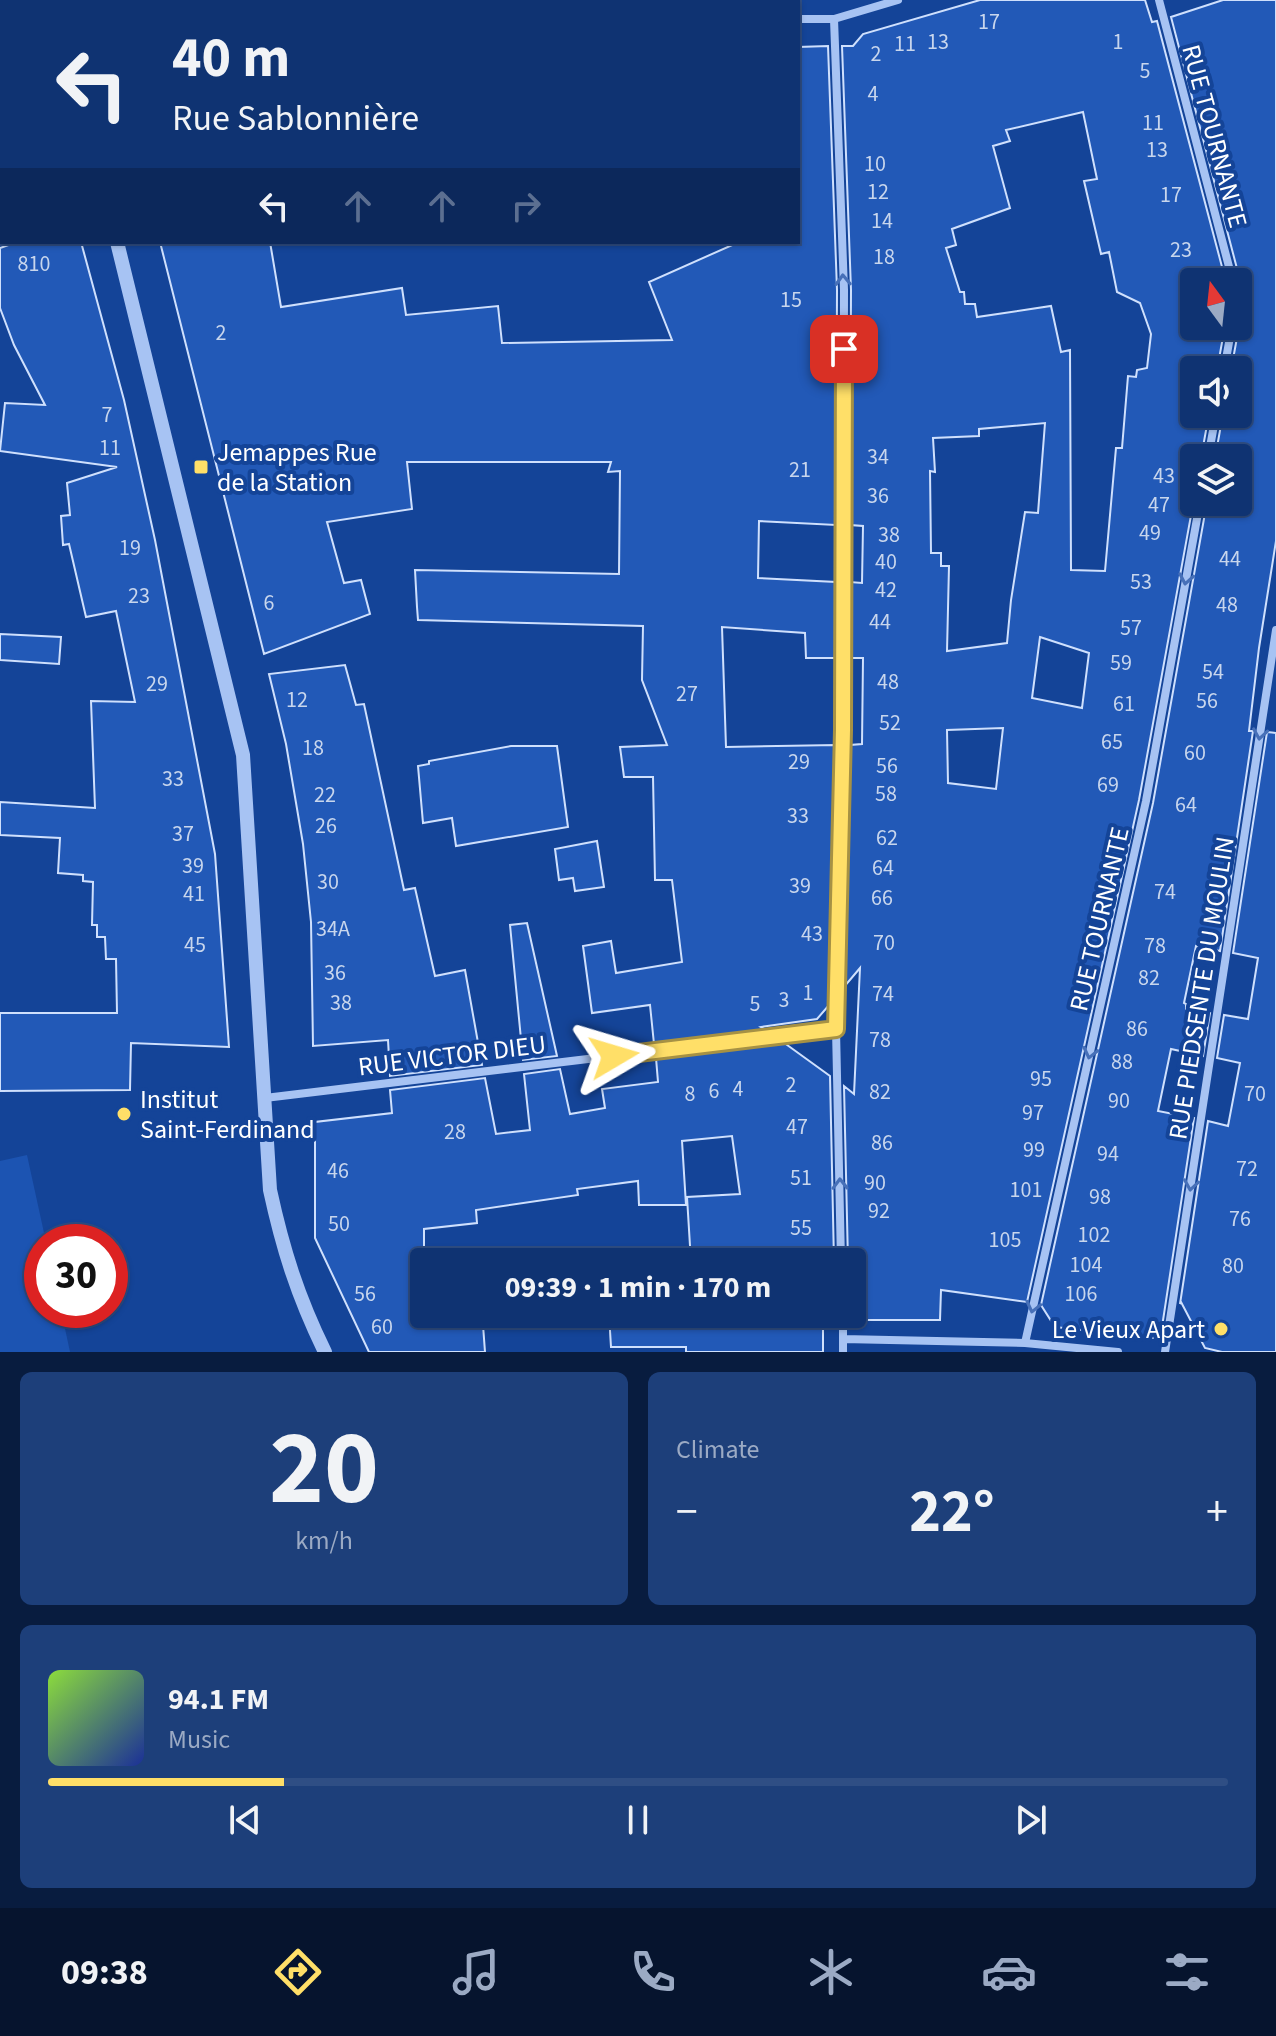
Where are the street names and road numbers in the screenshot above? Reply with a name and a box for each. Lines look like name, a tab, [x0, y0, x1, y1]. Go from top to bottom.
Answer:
street label: RUE TOURNANTE	[1172, 41, 1257, 232]
street label: RUE TOURNANTE	[1060, 823, 1139, 1015]
street label: RUE PIEDSENTE DU MOULIN	[1159, 834, 1244, 1142]
street label: RUE VICTOR DIEU	[356, 1026, 548, 1085]

